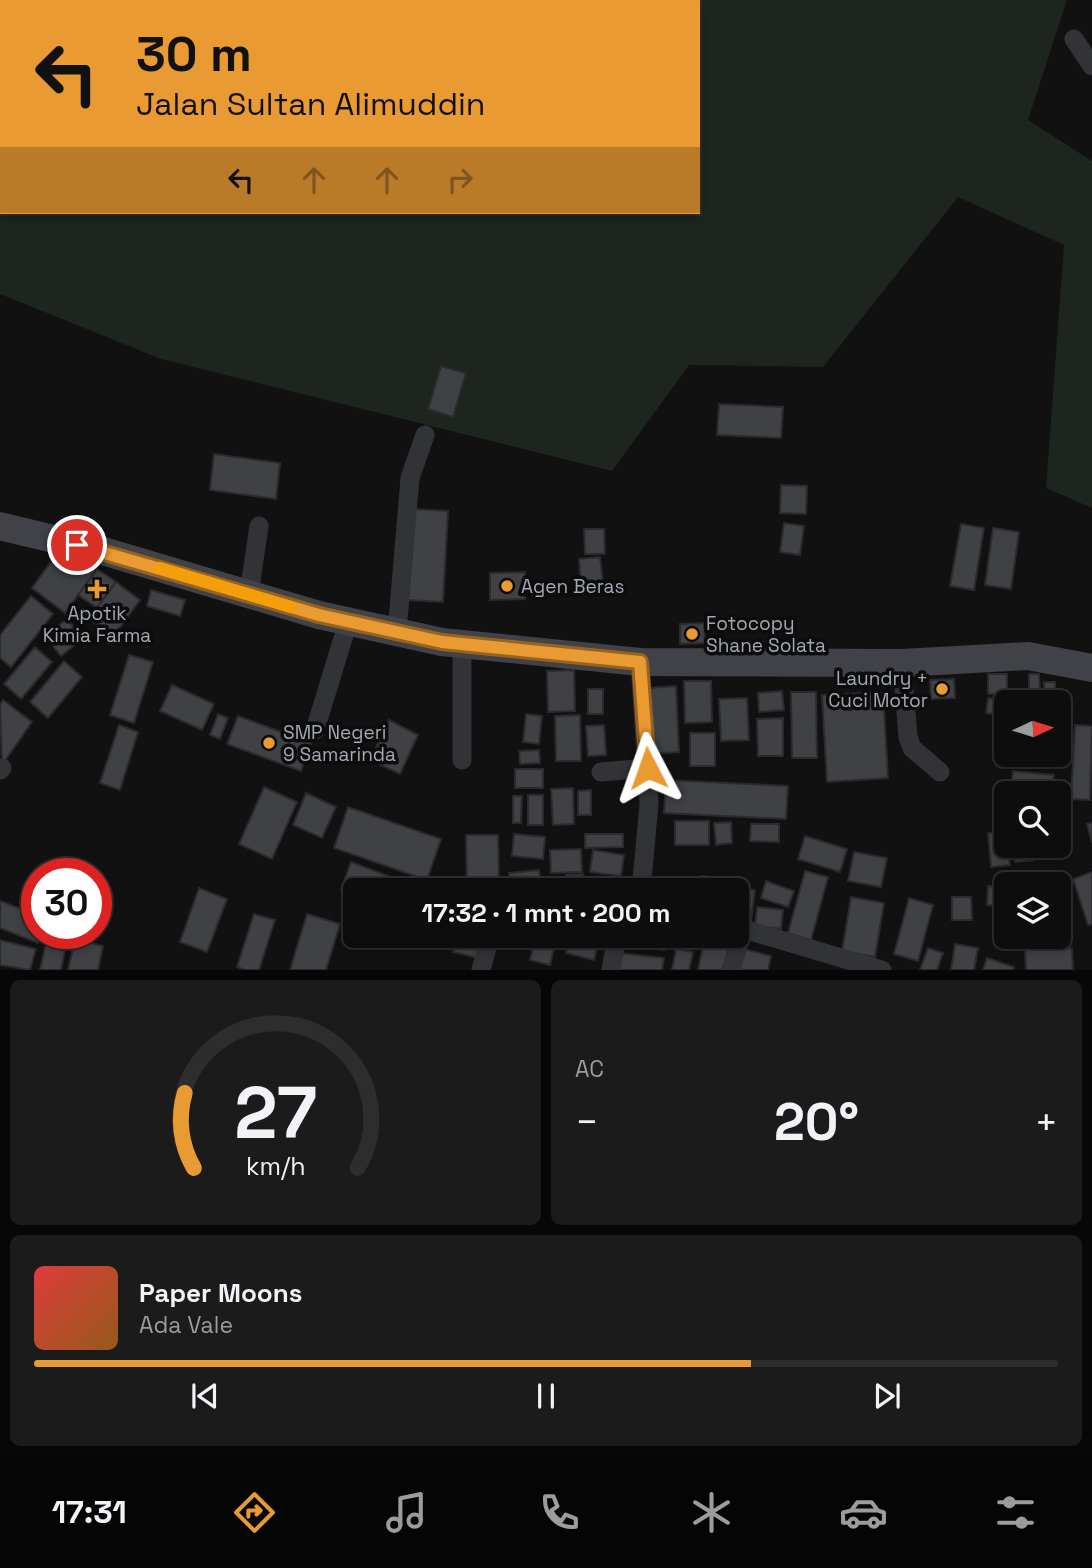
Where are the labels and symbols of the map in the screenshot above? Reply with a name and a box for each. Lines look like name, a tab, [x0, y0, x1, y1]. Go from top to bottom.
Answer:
pin	[47, 515, 107, 575]
place label: Agen Beras	[521, 574, 624, 599]
marker: Agen Beras	[499, 578, 515, 594]
marker: Apotik Kimia Farma	[87, 579, 107, 599]
place label: Apotik Kimia Farma	[43, 601, 151, 648]
place label: Fotocopy Shane Solata	[706, 611, 826, 658]
marker: Fotocopy Shane Solata	[684, 626, 700, 642]
place label: Laundry + Cuci Motor	[828, 666, 928, 713]
marker: Laundry + Cuci Motor	[934, 681, 950, 697]
north arrow	[994, 690, 1071, 766]
place label: SMP Negeri 9 Samarinda	[283, 720, 396, 767]
position arrow	[611, 731, 685, 805]
marker: SMP Negeri 9 Samarinda	[261, 735, 277, 751]
speed limit sign: 30	[21, 858, 112, 949]

